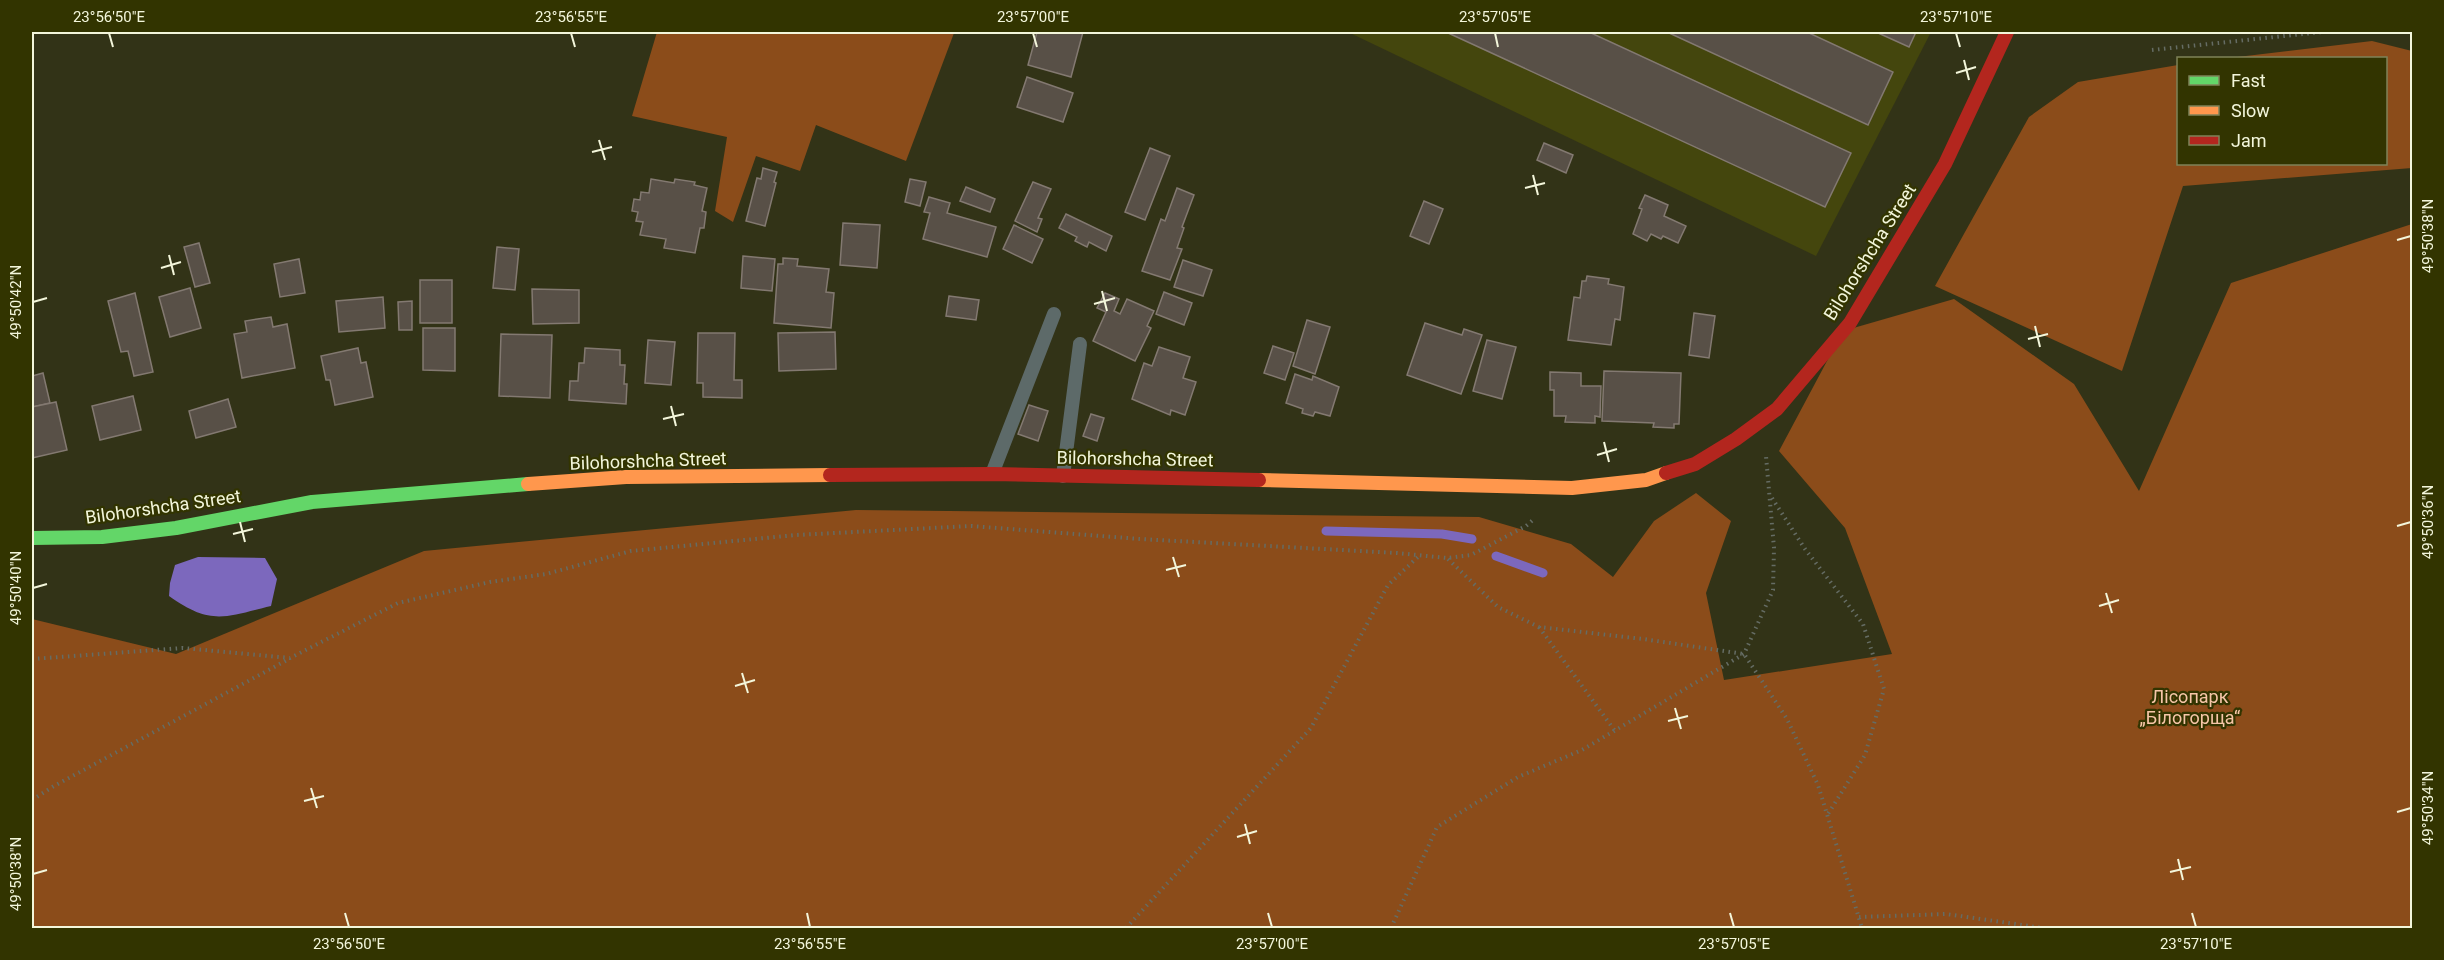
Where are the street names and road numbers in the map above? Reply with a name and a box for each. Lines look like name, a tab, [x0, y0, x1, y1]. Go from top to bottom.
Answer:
street label: Bilohorshcha Street	[1819, 180, 1920, 324]
street label: Bilohorshcha Street	[569, 447, 727, 474]
street label: Bilohorshcha Street	[1056, 447, 1214, 470]
street label: Bilohorshcha Street	[84, 485, 242, 528]

